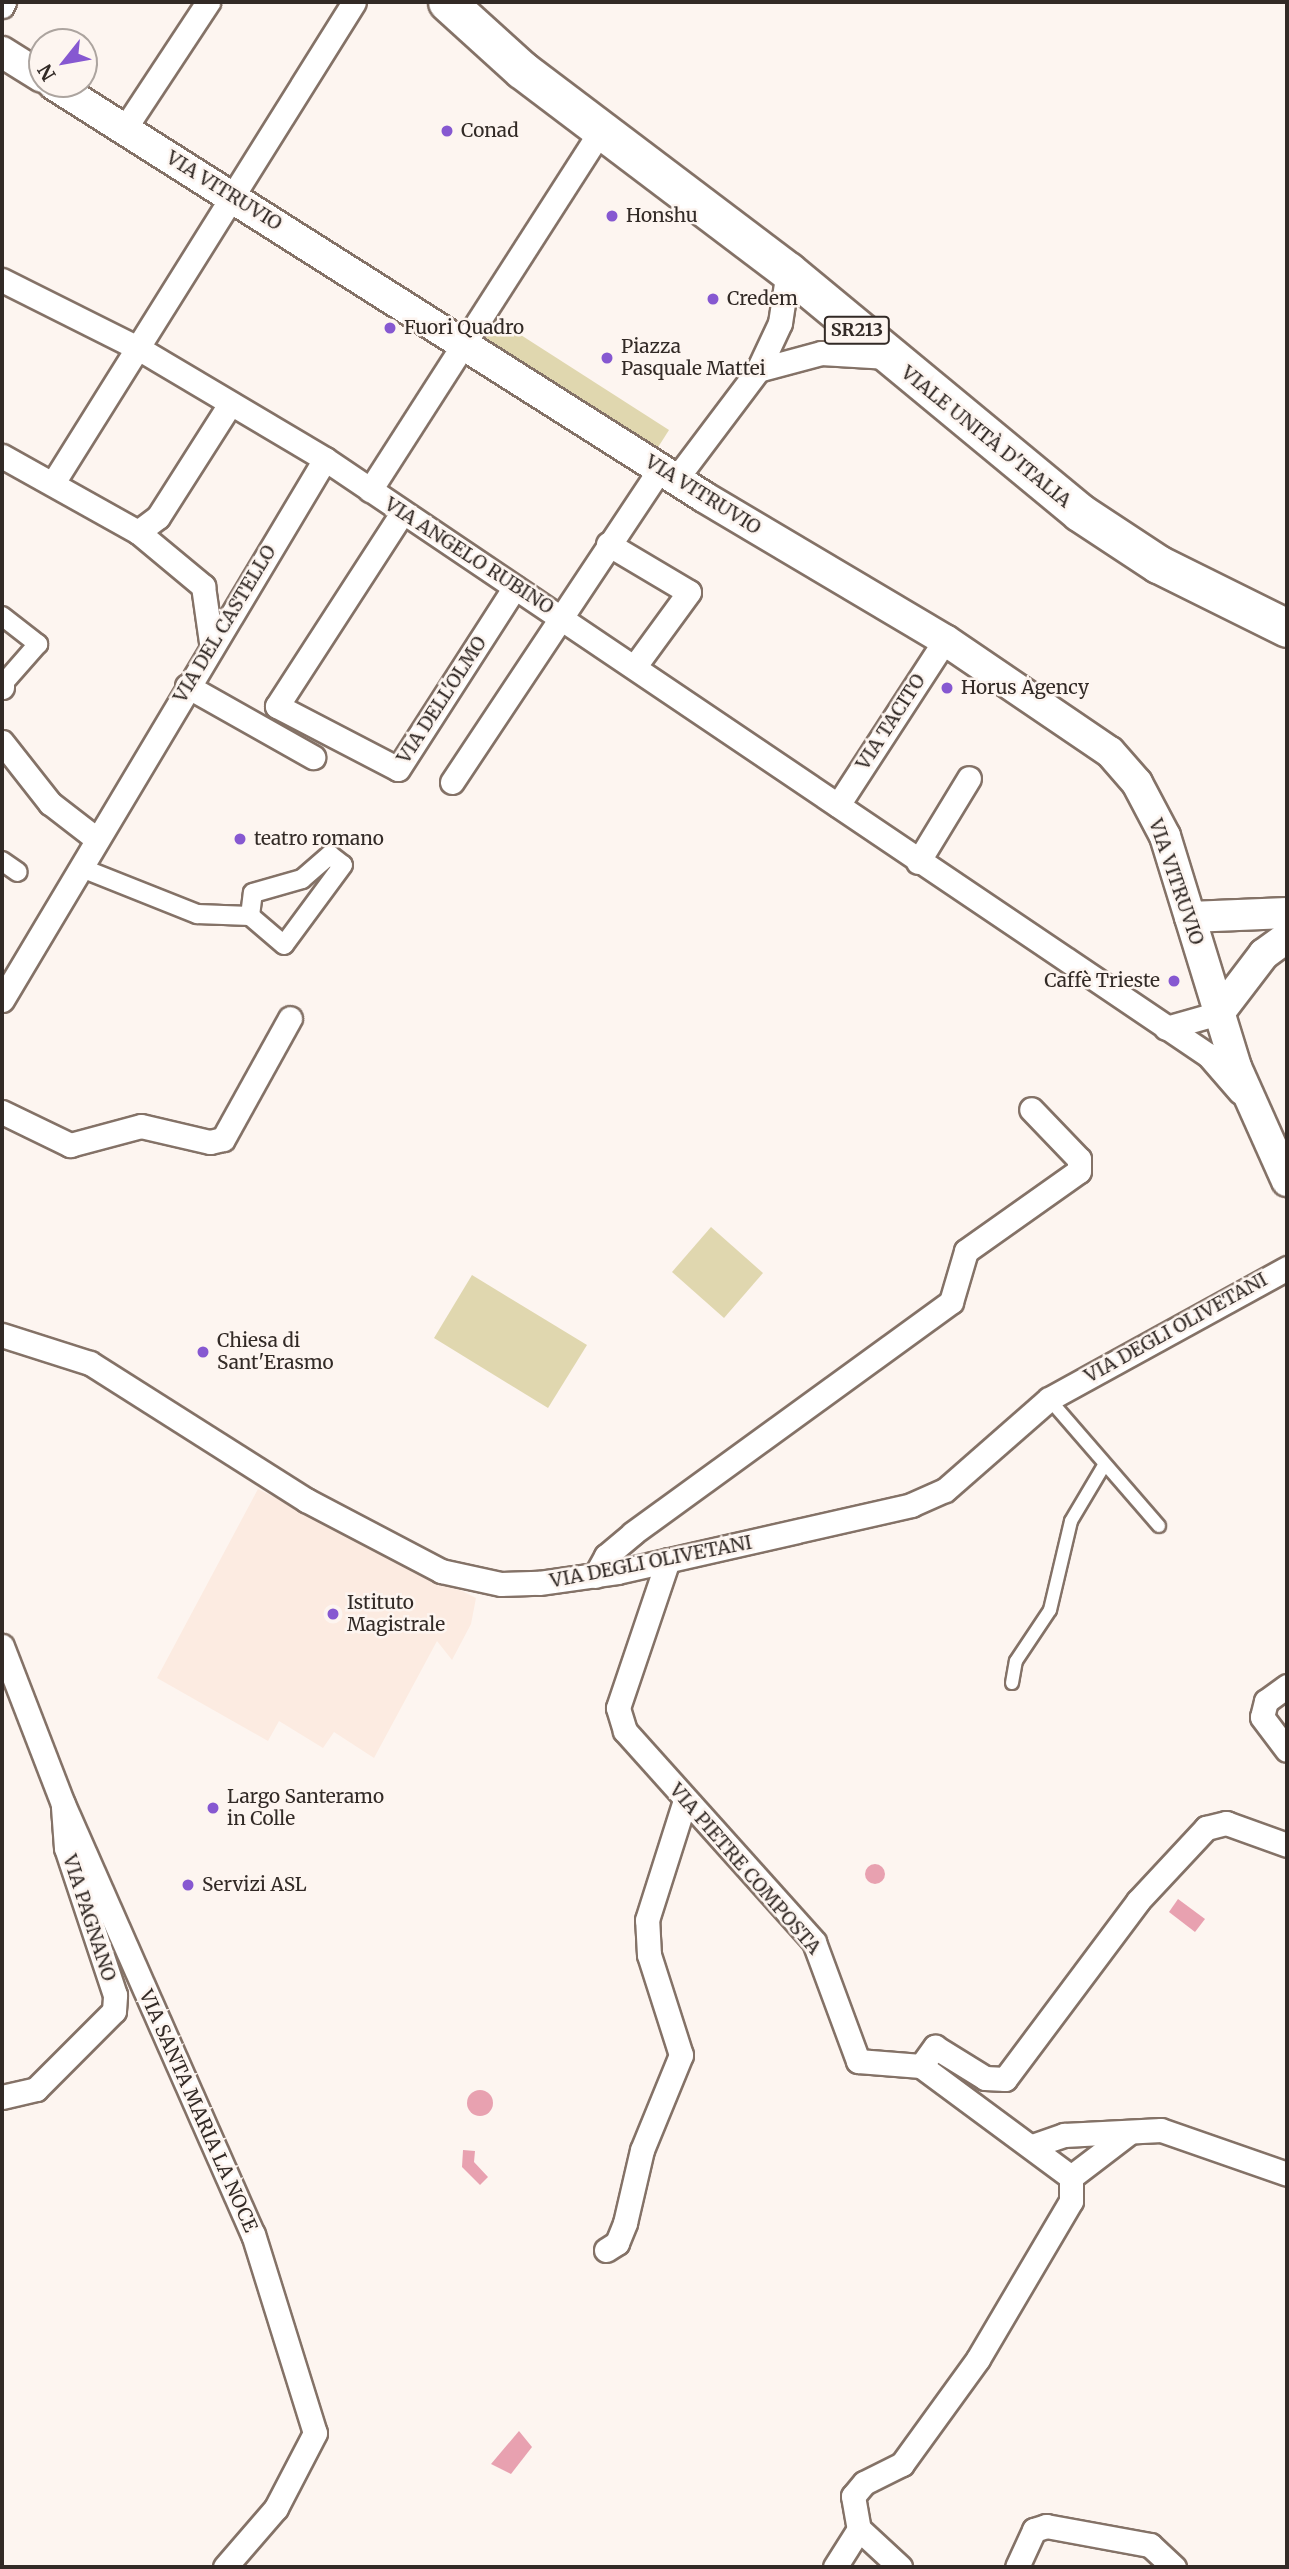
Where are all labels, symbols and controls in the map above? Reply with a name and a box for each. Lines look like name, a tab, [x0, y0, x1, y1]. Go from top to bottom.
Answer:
north arrow	[28, 28, 98, 98]
text: N	[33, 60, 61, 85]
place label: Conad	[461, 120, 519, 142]
marker: Conad	[439, 123, 455, 139]
street label: VIA VITRUVIO	[162, 146, 286, 236]
place label: Honshu	[626, 205, 698, 227]
marker: Honshu	[604, 208, 620, 224]
place label: Credem	[727, 288, 798, 310]
marker: Credem	[705, 291, 721, 307]
road number: SR213	[824, 316, 890, 344]
place label: Fuori Quadro	[404, 317, 524, 339]
marker: Fuori Quadro	[382, 320, 398, 336]
place label: Piazza Pasquale Mattei	[621, 336, 766, 380]
marker: Piazza Pasquale Mattei	[599, 350, 615, 366]
street label: VIALE UNITÀ D'ITALIA	[896, 361, 1076, 513]
street label: VIA VITRUVIO	[641, 450, 765, 540]
street label: VIA ANGELO RUBINO	[380, 493, 558, 619]
street label: VIA DEL CASTELLO	[169, 541, 281, 707]
street label: VIA DELL'OLMO	[392, 632, 492, 768]
street label: VIA TACITO	[852, 670, 930, 774]
place label: Horus Agency	[961, 677, 1089, 699]
marker: Horus Agency	[939, 680, 955, 696]
street label: VIA VITRUVIO	[1144, 816, 1208, 948]
place label: teatro romano	[254, 828, 384, 850]
marker: teatro romano	[232, 831, 248, 847]
place label: Caffè Trieste	[1044, 970, 1160, 992]
marker: Caffè Trieste	[1166, 973, 1182, 989]
street label: VIA DEGLI OLIVETANI	[1081, 1268, 1271, 1388]
place label: Chiesa di Sant'Erasmo	[217, 1330, 334, 1374]
marker: Chiesa di Sant'Erasmo	[195, 1344, 211, 1360]
street label: VIA DEGLI OLIVETANI	[548, 1531, 754, 1593]
place label: Istituto Magistrale	[347, 1592, 445, 1636]
marker: Istituto Magistrale	[325, 1606, 341, 1622]
street label: VIA PIETRE COMPOSTA	[665, 1779, 825, 1959]
place label: Largo Santeramo in Colle	[227, 1786, 384, 1830]
marker: Largo Santeramo in Colle	[205, 1800, 221, 1816]
street label: VIA PAGNANO	[58, 1852, 120, 1984]
place label: Servizi ASL	[202, 1874, 307, 1896]
marker: Servizi ASL	[180, 1877, 196, 1893]
street label: VIA SANTA MARIA LA NOCE	[134, 1986, 262, 2236]

